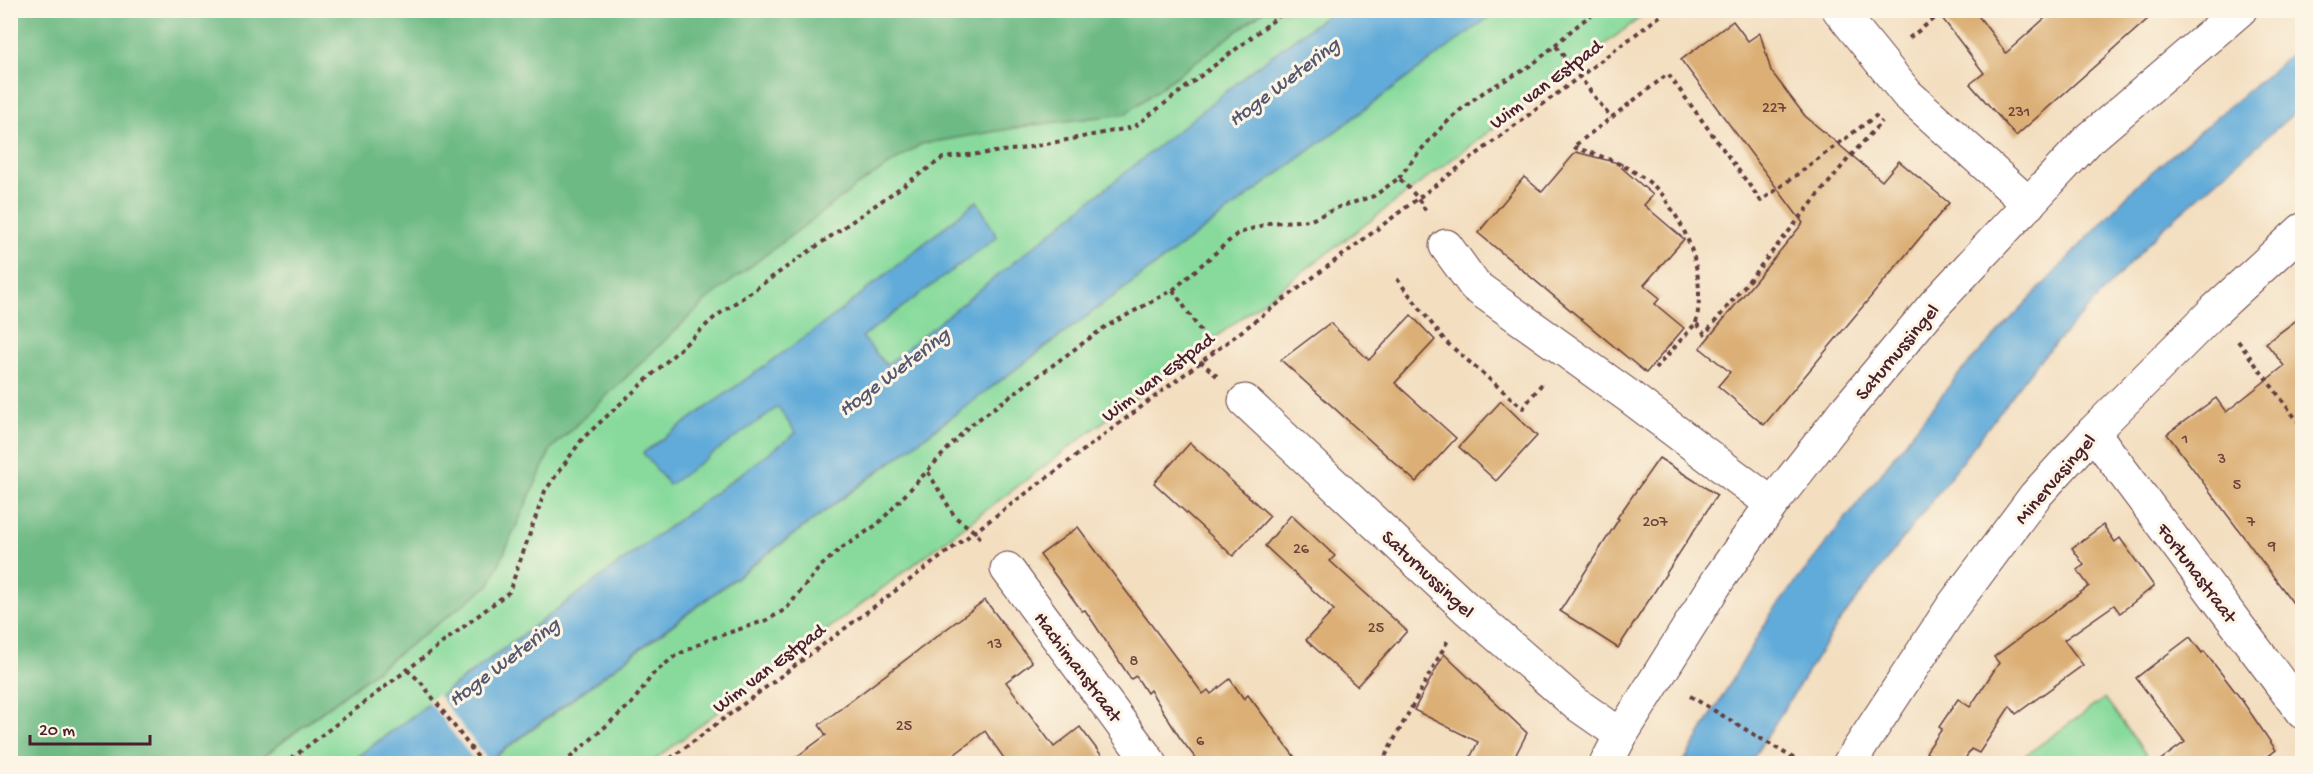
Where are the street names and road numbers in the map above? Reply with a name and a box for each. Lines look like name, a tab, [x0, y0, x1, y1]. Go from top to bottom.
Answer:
street label: Wim van Estpad	[1486, 35, 1610, 136]
street label: Saturnussingel	[1852, 300, 1946, 406]
street label: Wim van Estpad	[1098, 328, 1222, 429]
street label: Minervasingel	[2011, 430, 2102, 530]
street label: Fortunastraat	[2150, 519, 2241, 630]
street label: Saturnussingel	[1375, 527, 1478, 624]
street label: Hachimanstraat	[1027, 608, 1126, 729]
street label: Wim van Estpad	[709, 619, 833, 720]

